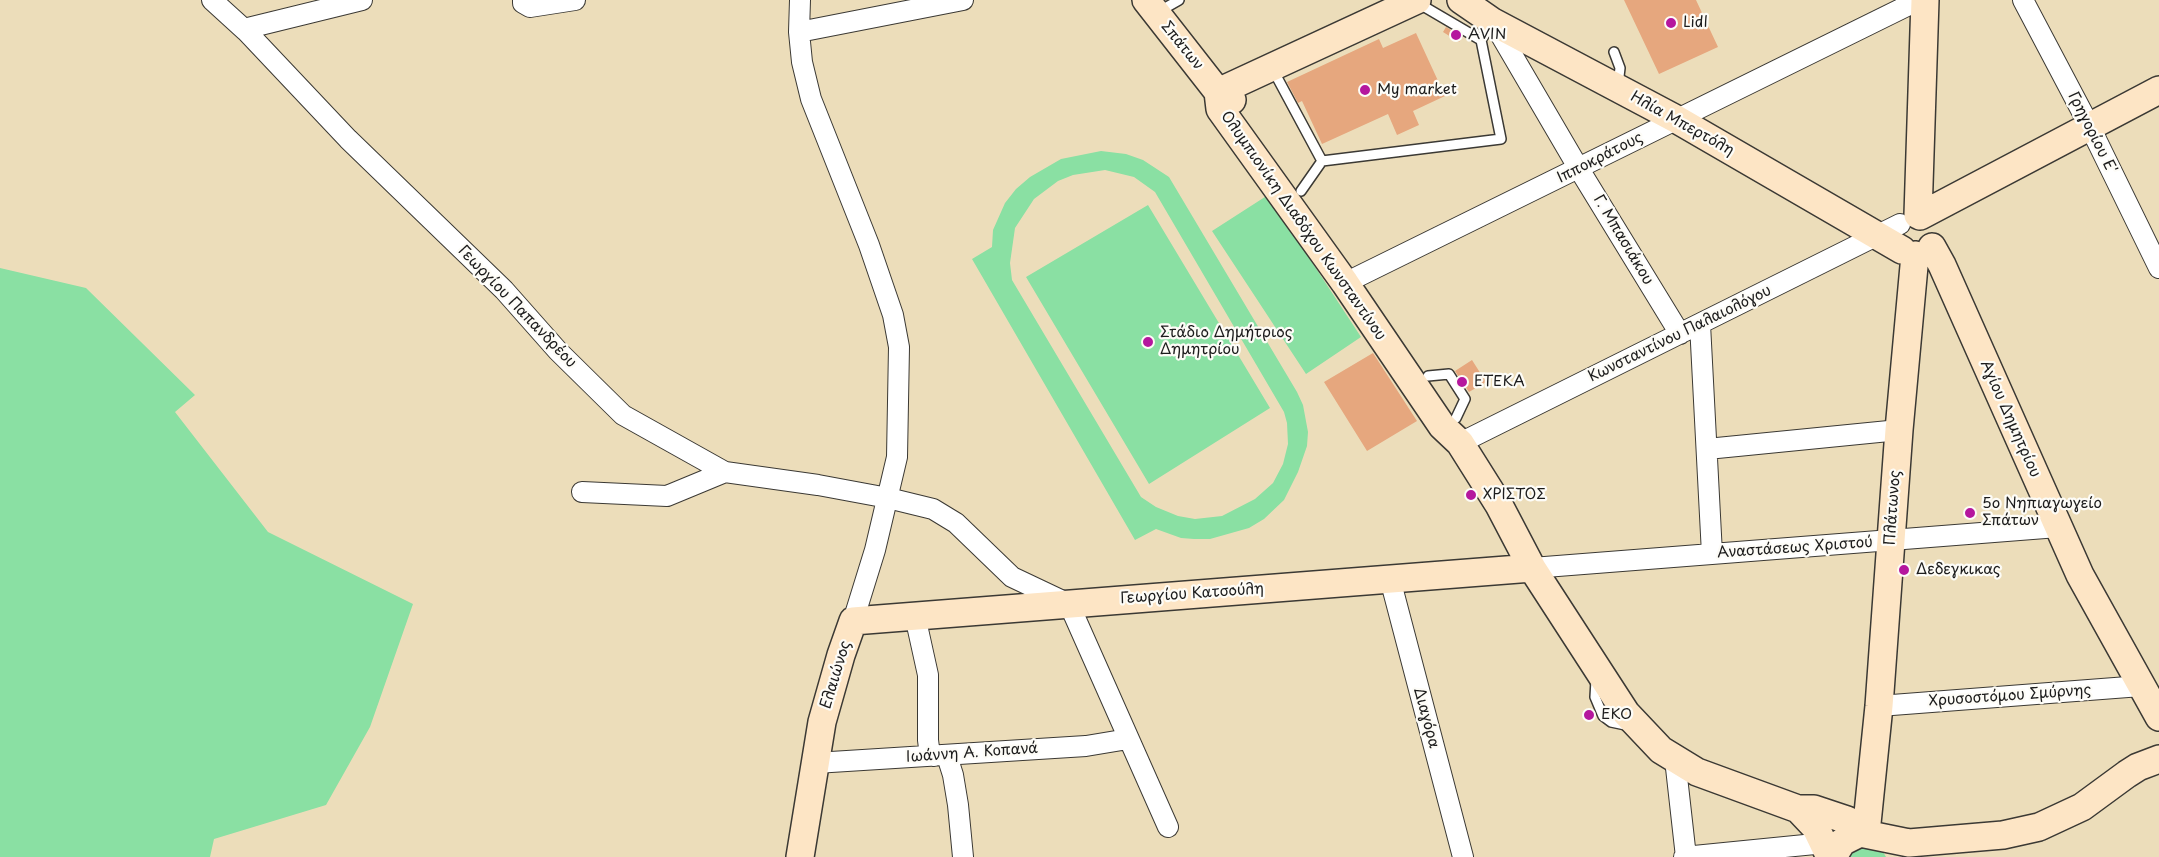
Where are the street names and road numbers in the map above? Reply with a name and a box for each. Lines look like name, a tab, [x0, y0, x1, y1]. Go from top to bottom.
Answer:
street label: Σπάτων	[1157, 18, 1207, 74]
street label: Ηλία Μπερτόλη	[1627, 88, 1737, 160]
street label: Γρηγορίου Ε'	[2064, 89, 2120, 177]
street label: Ολυμπιονίκη Διαδόχου Κωνσταντίνου	[1217, 108, 1389, 344]
street label: Ιπποκράτους	[1554, 129, 1646, 187]
street label: Γ. Μπασιάκου	[1589, 192, 1657, 288]
street label: Γεωργίου Παπανδρέου	[454, 242, 580, 372]
street label: Κωνσταντίνου Παλαιολόγου	[1586, 282, 1774, 386]
street label: Αγίου Δημητρίου	[1976, 358, 2044, 480]
street label: Πλάτωνος	[1881, 470, 1905, 546]
street label: Αναστάσεως Χριστού	[1717, 534, 1873, 562]
street label: Γεωργίου Κατσούλη	[1120, 580, 1264, 608]
street label: Ελαιώνος	[817, 639, 855, 711]
street label: Χρυσοστόμου Σμύρνης	[1928, 681, 2092, 711]
street label: Διαγόρα	[1409, 686, 1443, 750]
street label: Ιωάννη Α. Κοπανά	[905, 739, 1039, 767]

